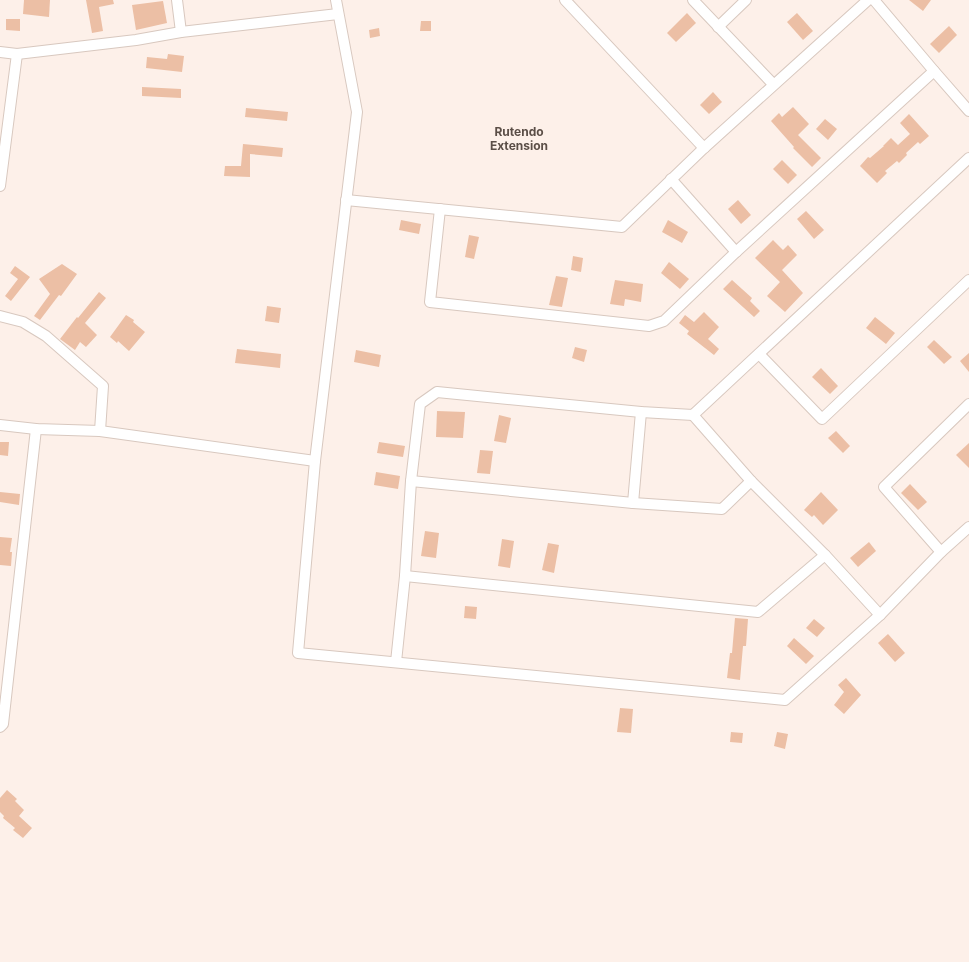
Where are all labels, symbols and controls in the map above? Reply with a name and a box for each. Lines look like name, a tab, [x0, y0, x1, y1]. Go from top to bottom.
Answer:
district label: Rutendo Extension	[490, 124, 548, 153]

